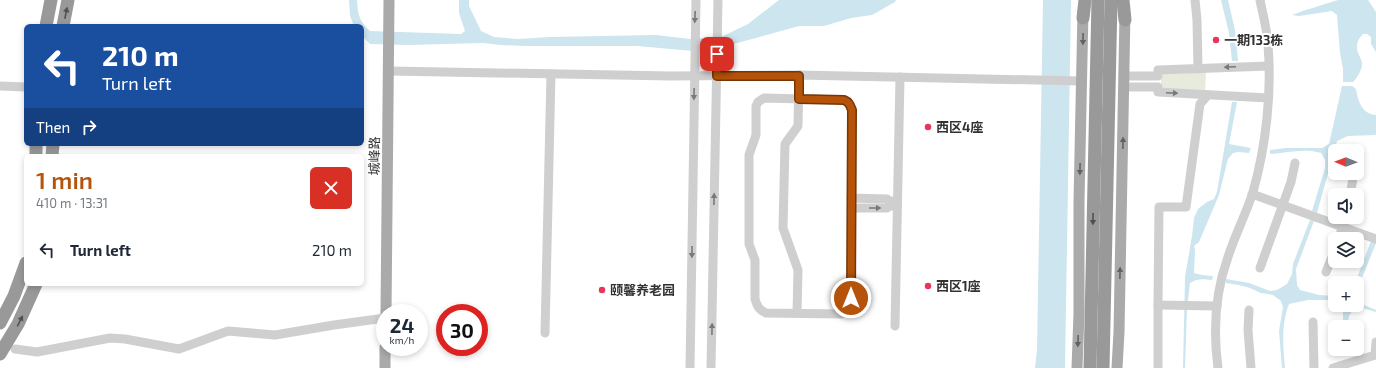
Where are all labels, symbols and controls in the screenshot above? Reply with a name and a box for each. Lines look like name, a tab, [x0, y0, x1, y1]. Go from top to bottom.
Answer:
one-way arrow	[63, 7, 69, 19]
one-way arrow	[692, 11, 698, 24]
place label: 一期133栋	[1224, 32, 1283, 48]
one-way arrow	[1080, 33, 1086, 46]
marker: 一期133栋	[1211, 35, 1221, 45]
pin	[700, 37, 734, 71]
text: 210 m	[102, 38, 179, 72]
icon: left	[36, 40, 88, 92]
icon: arrive	[706, 43, 728, 65]
one-way arrow	[1224, 64, 1236, 71]
text: Turn left	[102, 72, 172, 94]
one-way arrow	[691, 88, 697, 101]
one-way arrow	[1166, 90, 1179, 96]
icon: right	[78, 116, 100, 138]
text: Then	[36, 118, 70, 136]
place label: 西区4座	[936, 119, 983, 135]
marker: 西区4座	[923, 122, 933, 132]
street label: 城峰路	[366, 136, 382, 176]
one-way arrow	[1119, 137, 1126, 149]
north arrow	[1328, 144, 1364, 180]
map controls	[1328, 144, 1364, 356]
one-way arrow	[1077, 163, 1083, 176]
text: 1 min	[36, 165, 93, 194]
button: close	[310, 167, 352, 209]
button: sound	[1328, 188, 1364, 224]
one-way arrow	[711, 192, 717, 205]
text: 410 m · 13:31	[36, 195, 108, 211]
one-way arrow	[869, 205, 882, 211]
one-way arrow	[1090, 213, 1096, 226]
button: layers	[1328, 232, 1364, 268]
icon: left	[36, 239, 58, 261]
text: Turn left	[70, 241, 131, 259]
text: 210 m	[312, 241, 352, 259]
one-way arrow	[689, 246, 695, 259]
one-way arrow	[1117, 266, 1123, 279]
button: +	[1328, 276, 1364, 312]
position arrow	[830, 277, 872, 319]
place label: 西区1座	[936, 278, 981, 294]
marker: 西区1座	[923, 281, 933, 291]
place label: 颐馨养老园	[610, 282, 675, 298]
marker: 颐馨养老园	[597, 285, 607, 295]
speed limit sign: 30	[436, 304, 488, 356]
text: 24	[390, 313, 414, 337]
one-way arrow	[17, 315, 23, 326]
button: −	[1328, 320, 1364, 356]
one-way arrow	[709, 322, 715, 335]
text: km/h	[390, 334, 414, 346]
one-way arrow	[1075, 335, 1081, 348]

